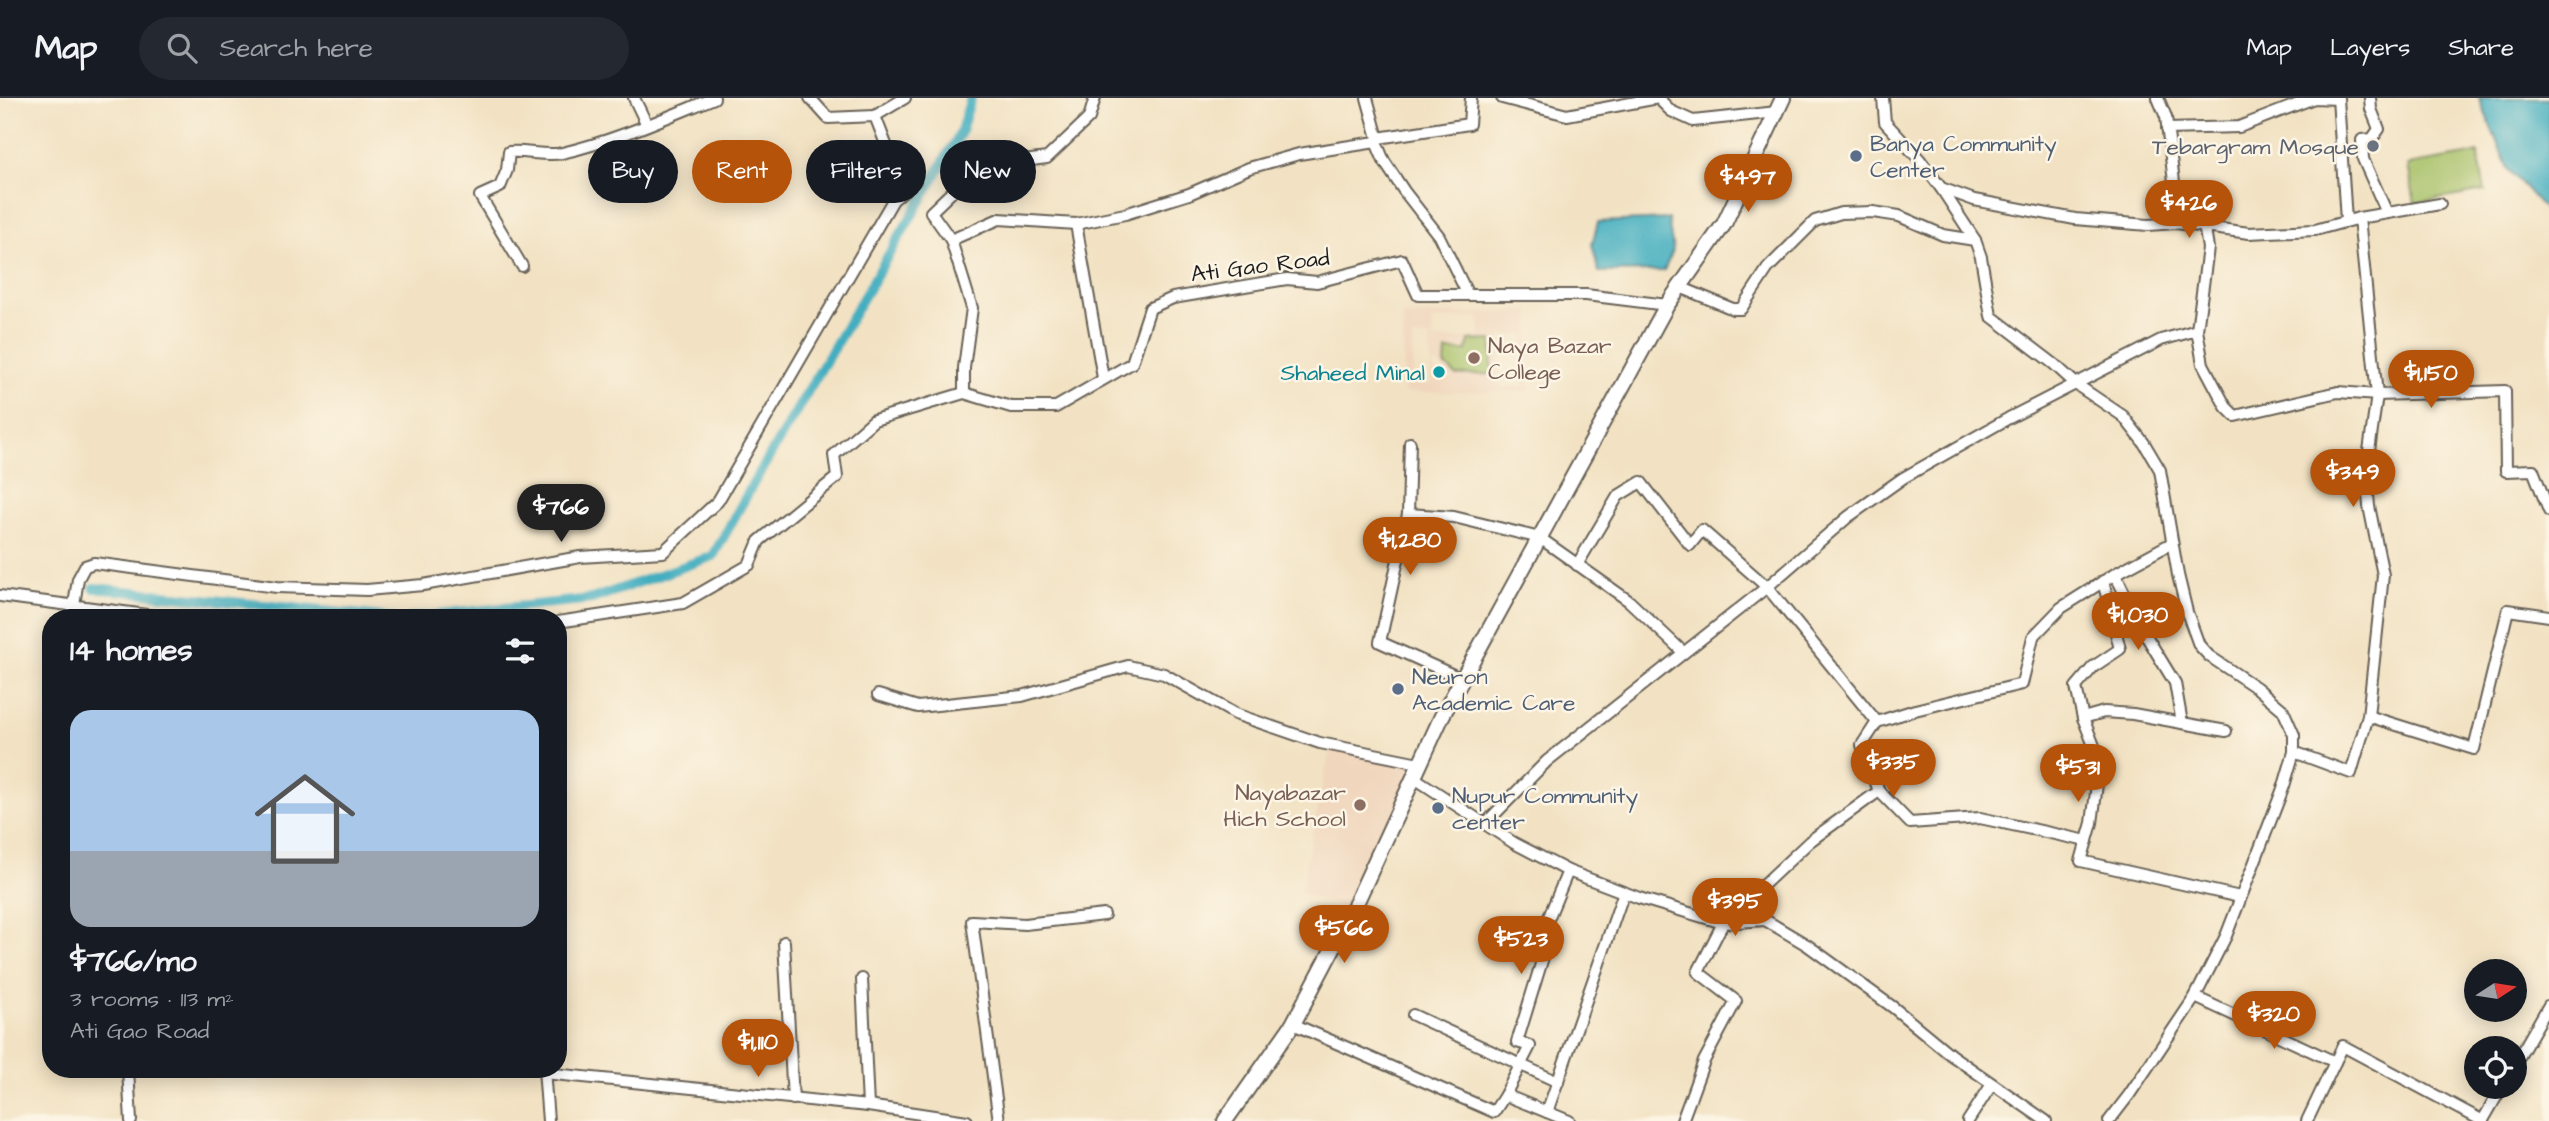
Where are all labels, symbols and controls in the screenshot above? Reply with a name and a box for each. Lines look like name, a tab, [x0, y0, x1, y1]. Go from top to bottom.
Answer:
search box	[139, 17, 629, 80]
text: Map	[35, 25, 97, 71]
icon: search	[163, 29, 201, 67]
text: Search here	[219, 30, 373, 66]
text: Map	[2247, 31, 2292, 65]
text: Layers	[2330, 31, 2410, 65]
text: Share	[2448, 31, 2514, 65]
place label: Banya Community Center	[1870, 128, 2057, 186]
place label: Tebargram Mosque	[2152, 131, 2359, 164]
marker: Tebargram Mosque	[2365, 138, 2381, 154]
chip: Buy	[588, 140, 678, 203]
chip: Rent	[692, 140, 792, 203]
chip: Filters	[806, 140, 926, 203]
chip: New	[940, 140, 1036, 203]
marker: Banya Community Center	[1848, 148, 1864, 164]
pin: $497	[1707, 155, 1789, 214]
text: $497	[1720, 161, 1776, 193]
pin: $426	[2148, 180, 2230, 240]
text: $426	[2161, 187, 2217, 219]
street label: Ati Gao Road	[1189, 242, 1331, 290]
place label: Naya Bazar College	[1488, 330, 1612, 389]
marker: Naya Bazar College	[1466, 350, 1482, 366]
pin: $1,150	[2374, 350, 2488, 410]
place label: Shaheed Minal	[1281, 357, 1425, 389]
text: $1,150	[2404, 357, 2458, 389]
marker: Shaheed Minal	[1431, 364, 1447, 380]
pin: $349	[2312, 450, 2394, 509]
text: $349	[2326, 456, 2380, 488]
pin: $766	[520, 484, 602, 544]
text: $766	[533, 491, 589, 523]
pin: $1,280	[1353, 518, 1467, 577]
text: $1,280	[1379, 524, 1441, 556]
pin: $1,030	[2081, 592, 2195, 652]
text: $1,030	[2108, 599, 2168, 631]
text: 14 homes	[70, 630, 193, 672]
icon: filters	[501, 632, 539, 670]
place label: Neuron Academic Care	[1412, 661, 1576, 719]
marker: Neuron Academic Care	[1390, 681, 1406, 697]
pin: $335	[1852, 740, 1934, 799]
pin: $531	[2037, 744, 2119, 804]
text: $335	[1867, 746, 1919, 778]
text: $531	[2056, 751, 2100, 783]
icon: home	[242, 756, 368, 882]
place label: Nayabazar Hich School	[1223, 777, 1346, 835]
place label: Nupur Community center	[1452, 780, 1638, 838]
marker: Nayabazar Hich School	[1352, 797, 1368, 813]
marker: Nupur Community center	[1430, 800, 1446, 816]
pin: $395	[1694, 878, 1776, 938]
text: $395	[1708, 885, 1762, 917]
pin: $566	[1303, 906, 1385, 965]
text: $566	[1315, 912, 1373, 944]
pin: $523	[1480, 916, 1562, 976]
text: $523	[1494, 923, 1548, 955]
text: $766/mo	[70, 941, 197, 983]
north arrow	[2464, 959, 2527, 1022]
map controls	[2464, 959, 2527, 1099]
text: 3 rooms · 113 m²	[70, 983, 234, 1015]
pin: $320	[2233, 992, 2315, 1051]
text: $320	[2248, 998, 2300, 1030]
text: Ati Gao Road	[70, 1015, 209, 1047]
pin: $1,110	[701, 1020, 815, 1079]
text: $1,110	[738, 1026, 778, 1058]
button: locate	[2464, 1036, 2527, 1099]

